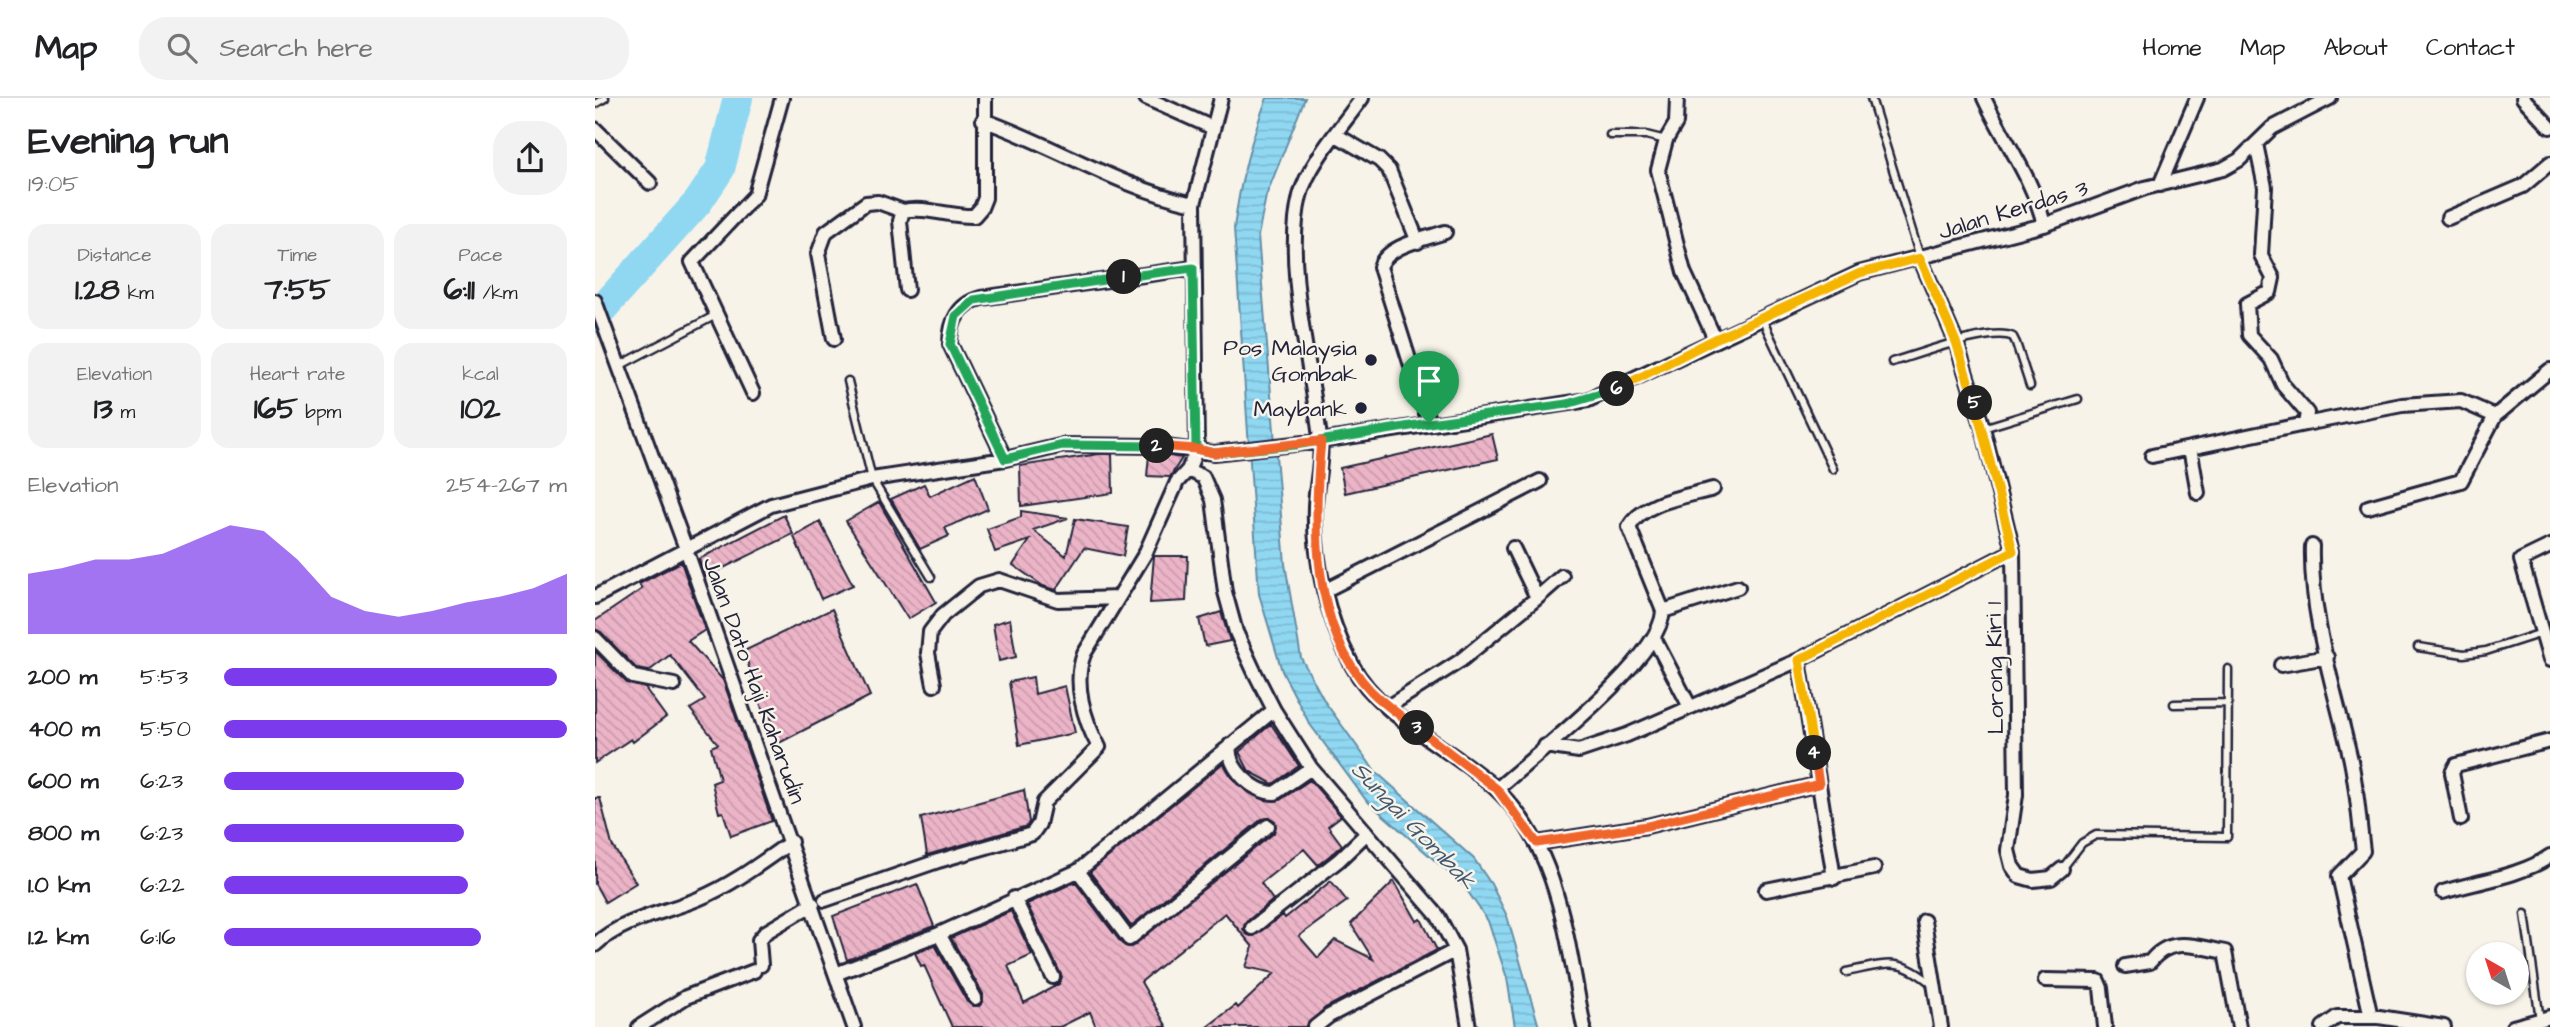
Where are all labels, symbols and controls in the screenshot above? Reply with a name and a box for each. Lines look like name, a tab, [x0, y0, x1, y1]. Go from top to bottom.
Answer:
search box	[139, 17, 629, 80]
text: Map	[35, 25, 97, 71]
icon: search	[163, 29, 201, 67]
text: Search here	[219, 30, 373, 66]
text: Home	[2142, 31, 2202, 65]
text: Map	[2240, 31, 2285, 65]
text: About	[2323, 31, 2388, 65]
text: Contact	[2426, 31, 2515, 65]
text: Evening run	[28, 116, 229, 168]
button: share	[493, 121, 567, 195]
text: 19:05	[28, 168, 79, 200]
street label: Jalan Kerdas 3	[1935, 172, 2092, 248]
text: Distance	[78, 242, 151, 269]
text: Time	[278, 242, 317, 269]
text: Pace	[458, 242, 503, 269]
pin: 1	[1107, 260, 1141, 294]
text: 1	[1122, 263, 1125, 290]
text: 1.28	[75, 269, 120, 311]
text: 7:55	[265, 269, 330, 311]
text: 6:11	[443, 269, 475, 311]
text: km	[120, 280, 154, 307]
text: /km	[475, 280, 518, 307]
place label: Pos Malaysia Gombak	[1223, 332, 1357, 390]
pin	[1399, 351, 1459, 423]
marker: Pos Malaysia Gombak	[1363, 352, 1379, 368]
text: Elevation	[77, 361, 152, 388]
text: Heart rate	[250, 361, 345, 388]
text: kcal	[462, 361, 499, 388]
icon: arrive	[1410, 362, 1448, 400]
pin: 6	[1599, 372, 1635, 406]
text: 6	[1611, 375, 1622, 402]
pin: 5	[1957, 386, 1993, 420]
text: 13	[94, 388, 113, 430]
text: 165	[254, 388, 298, 430]
text: 102	[461, 388, 500, 430]
text: 5	[1968, 389, 1981, 416]
place label: Maybank	[1253, 393, 1347, 426]
text: m	[113, 399, 135, 426]
text: bpm	[298, 399, 341, 426]
marker: Maybank	[1353, 400, 1369, 416]
pin: 2	[1139, 428, 1175, 464]
text: 2	[1151, 432, 1162, 459]
text: Elevation	[28, 469, 119, 501]
text: 254–267 m	[446, 469, 567, 501]
street label: Jalan Dato Haji Kaharudin	[695, 553, 814, 808]
street label: Lorong Kiri 1	[1978, 601, 2013, 735]
text: 200 m	[28, 661, 97, 693]
text: 5:53	[140, 661, 188, 693]
pin: 3	[1399, 710, 1435, 746]
text: 400 m	[28, 713, 100, 745]
text: 5:50	[140, 713, 191, 745]
text: 3	[1412, 714, 1421, 741]
pin: 4	[1797, 736, 1831, 770]
text: 4	[1807, 739, 1820, 766]
water label: Sungai Gombak	[1342, 754, 1484, 899]
text: 600 m	[28, 765, 99, 797]
text: 6:23	[140, 765, 183, 797]
text: 800 m	[28, 817, 99, 849]
text: 6:23	[140, 817, 183, 849]
text: 1.0 km	[28, 869, 90, 901]
text: 6:22	[140, 869, 185, 901]
text: 1.2 km	[28, 921, 89, 953]
text: 6:16	[140, 921, 176, 953]
north arrow	[2466, 942, 2529, 1004]
map controls	[2466, 942, 2529, 1005]

